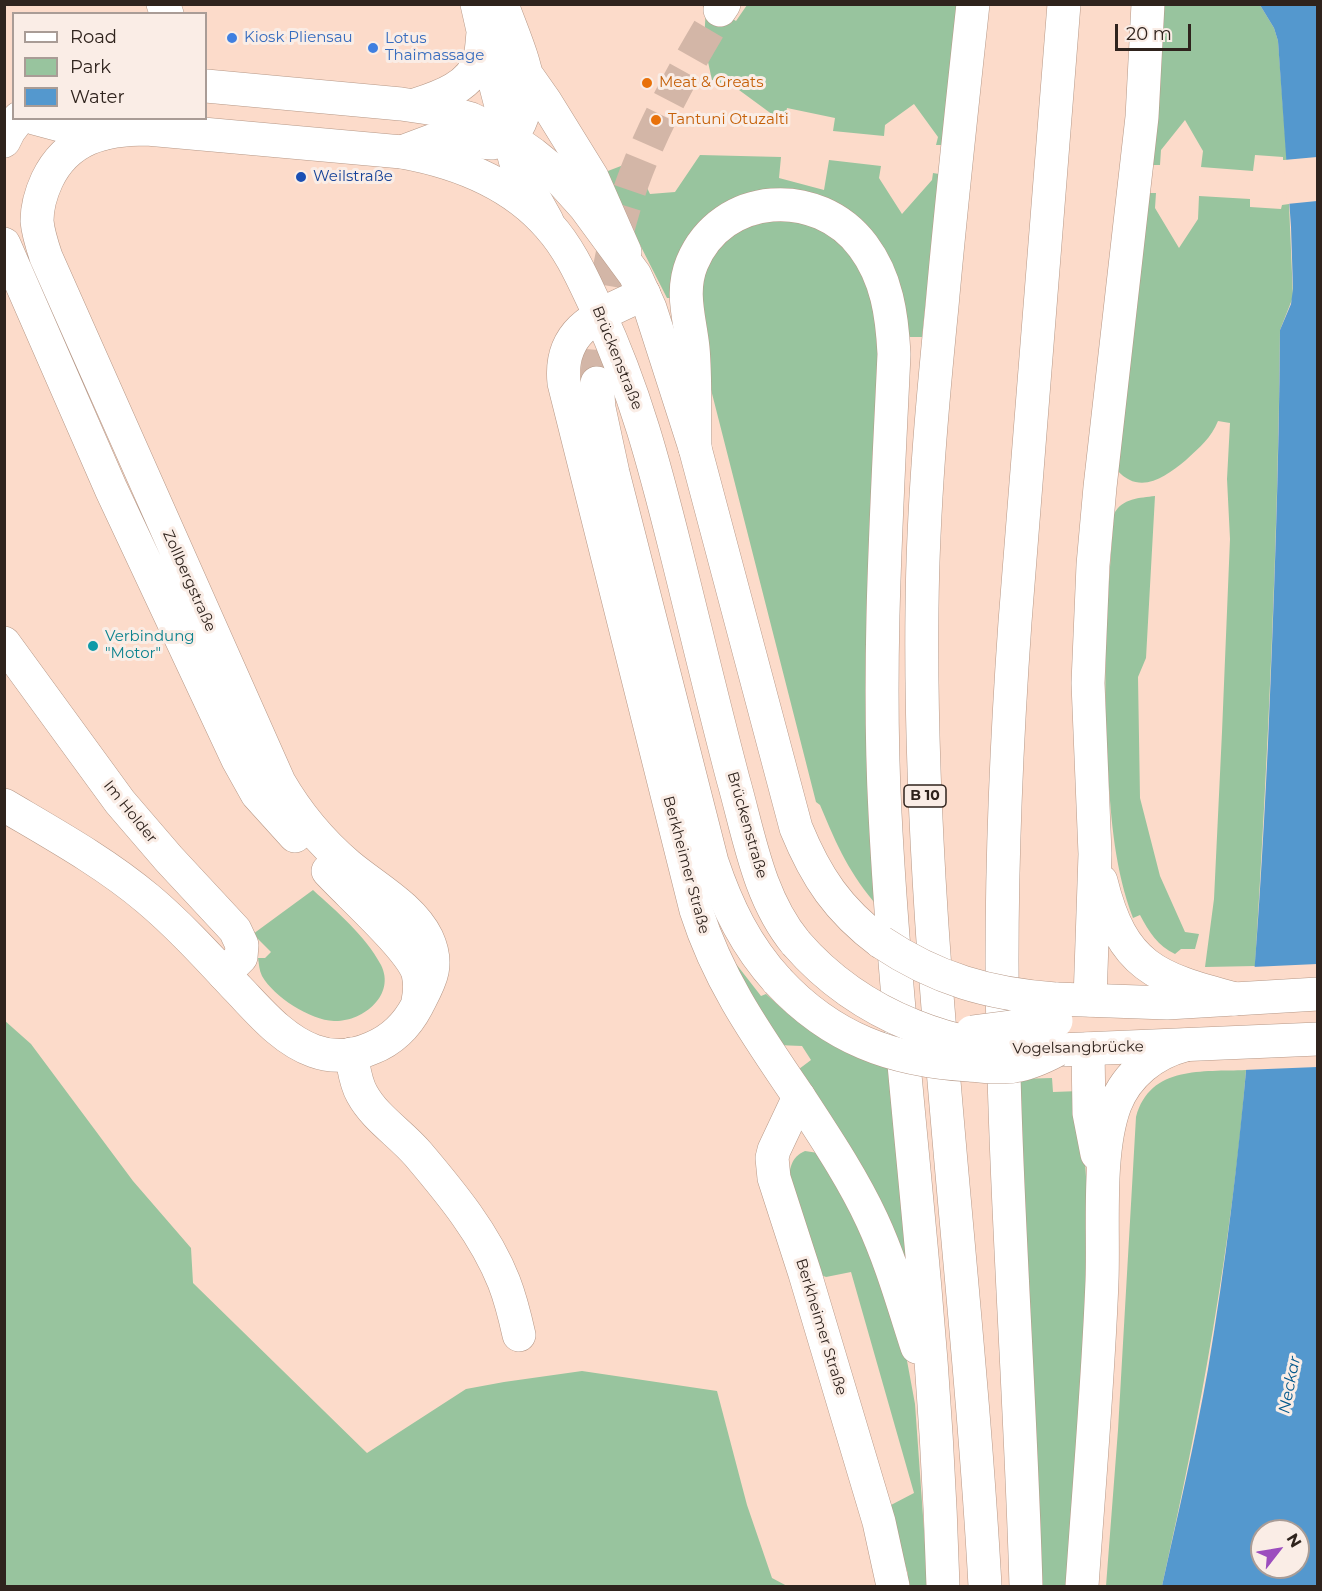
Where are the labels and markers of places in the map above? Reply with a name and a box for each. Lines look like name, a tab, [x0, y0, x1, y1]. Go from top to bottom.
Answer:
place label: Kiosk Pliensau	[244, 29, 353, 47]
place label: Lotus Thaimassage	[385, 30, 484, 65]
marker: Kiosk Pliensau	[225, 31, 239, 45]
marker: Lotus Thaimassage	[366, 41, 380, 55]
place label: Meat & Greats	[659, 74, 764, 92]
marker: Meat & Greats	[640, 76, 654, 90]
place label: Tantuni Otuzalti	[668, 111, 789, 129]
marker: Tantuni Otuzalti	[649, 113, 663, 127]
place label: Weilstraße	[313, 168, 393, 186]
marker: Weilstraße	[294, 170, 308, 184]
place label: Verbindung "Motor"	[105, 628, 195, 663]
marker: Verbindung "Motor"	[86, 639, 100, 653]

